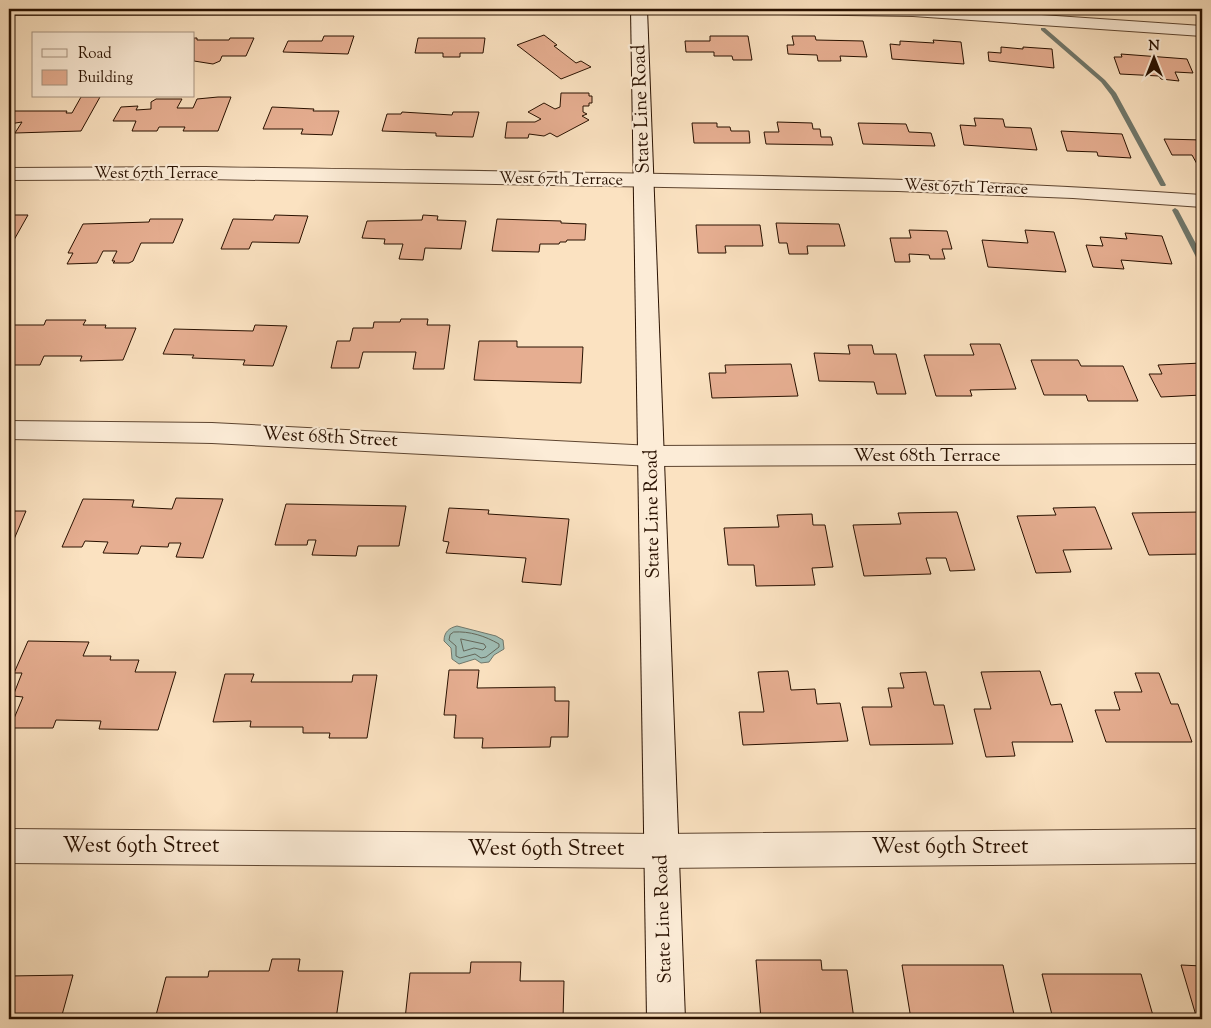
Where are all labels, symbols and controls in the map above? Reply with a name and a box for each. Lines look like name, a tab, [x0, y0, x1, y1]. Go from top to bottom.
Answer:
legend	[32, 32, 195, 98]
north arrow	[1128, 32, 1178, 82]
text: N	[1148, 37, 1160, 57]
text: Road	[78, 44, 112, 65]
street label: State Line Road	[626, 44, 658, 174]
text: Building	[78, 68, 133, 89]
street label: West 67th Terrace	[94, 163, 218, 186]
street label: West 67th Terrace	[499, 167, 623, 193]
street label: West 67th Terrace	[904, 174, 1028, 202]
street label: West 68th Street	[261, 421, 399, 455]
street label: West 68th Terrace	[853, 443, 1001, 470]
street label: State Line Road	[638, 449, 668, 579]
street label: West 69th Street	[63, 831, 220, 863]
street label: West 69th Street	[872, 832, 1029, 864]
street label: West 69th Street	[468, 834, 625, 866]
street label: State Line Road	[648, 854, 680, 984]

